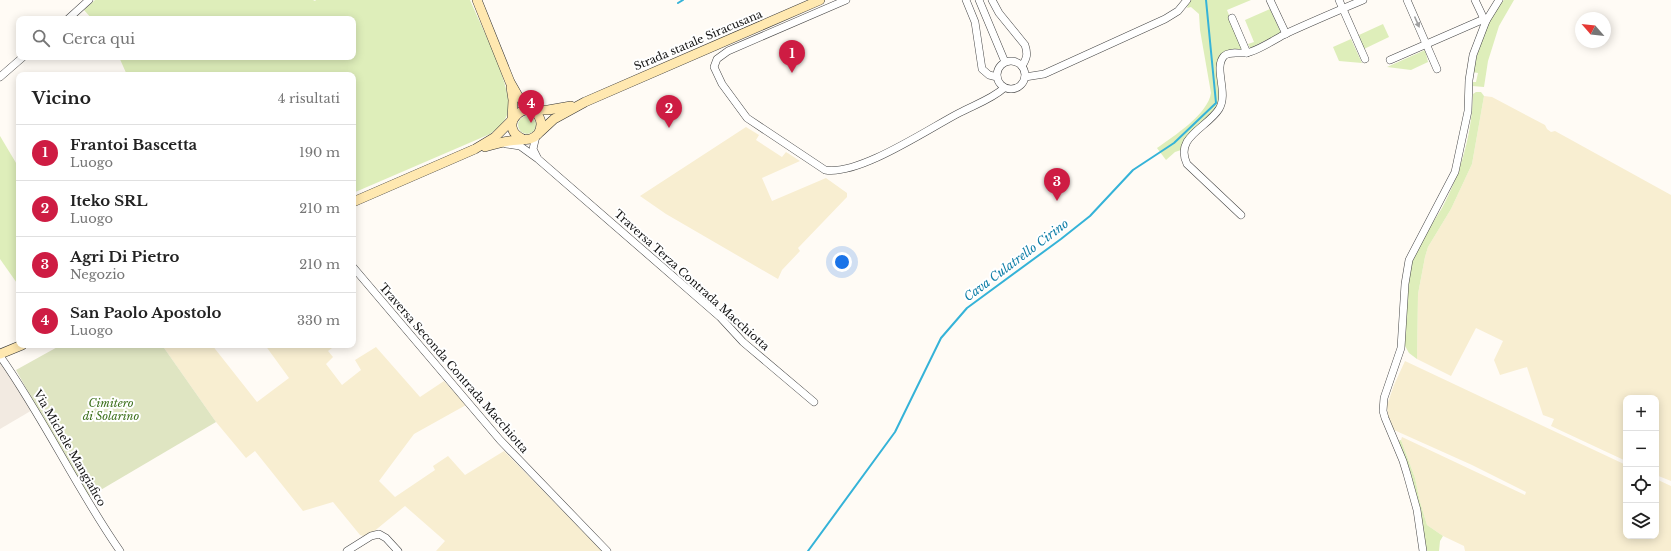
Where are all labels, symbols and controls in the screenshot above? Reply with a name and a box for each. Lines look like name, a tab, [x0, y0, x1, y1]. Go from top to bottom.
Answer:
street label: Strada statale Siracusana	[632, 6, 765, 73]
north arrow	[1575, 12, 1611, 48]
search box	[16, 16, 356, 60]
one-way arrow	[1414, 17, 1420, 28]
icon: search	[30, 27, 52, 49]
text: Cerca qui	[62, 29, 135, 48]
pin: 1	[779, 40, 805, 73]
text: Vicino	[32, 88, 91, 109]
text: 4 risultati	[278, 90, 340, 107]
pin: 4	[518, 90, 544, 123]
pin: 2	[656, 95, 682, 128]
text: Frantoi Bascetta	[70, 135, 197, 154]
text: 1	[42, 144, 48, 161]
text: 190 m	[299, 144, 340, 161]
text: Luogo	[70, 154, 113, 171]
pin: 3	[1044, 168, 1070, 201]
text: Iteko SRL	[70, 191, 148, 210]
text: 2	[41, 200, 49, 217]
text: 210 m	[299, 200, 340, 217]
street label: Traversa Terza Contrada Macchiotta	[612, 207, 773, 354]
text: Luogo	[70, 210, 113, 227]
water label: Cava Culatrello Cirino	[961, 216, 1071, 304]
text: Agri Di Pietro	[70, 247, 179, 266]
your location	[832, 252, 852, 272]
text: 3	[41, 256, 49, 273]
text: 210 m	[299, 256, 340, 273]
text: Negozio	[70, 266, 125, 283]
street label: Traversa Seconda Contrada Macchiotta	[376, 280, 532, 456]
text: San Paolo Apostolo	[70, 303, 222, 322]
text: 4	[41, 312, 49, 329]
text: 330 m	[297, 312, 340, 329]
text: Luogo	[70, 322, 113, 339]
street label: Via Michele Mangiafico	[30, 386, 109, 509]
map controls	[1623, 395, 1659, 539]
button: +	[1623, 395, 1659, 431]
park label: Cimitero di Solarino	[83, 396, 139, 423]
button: −	[1623, 431, 1659, 467]
button: locate	[1623, 467, 1659, 503]
button: layers	[1623, 503, 1659, 539]

